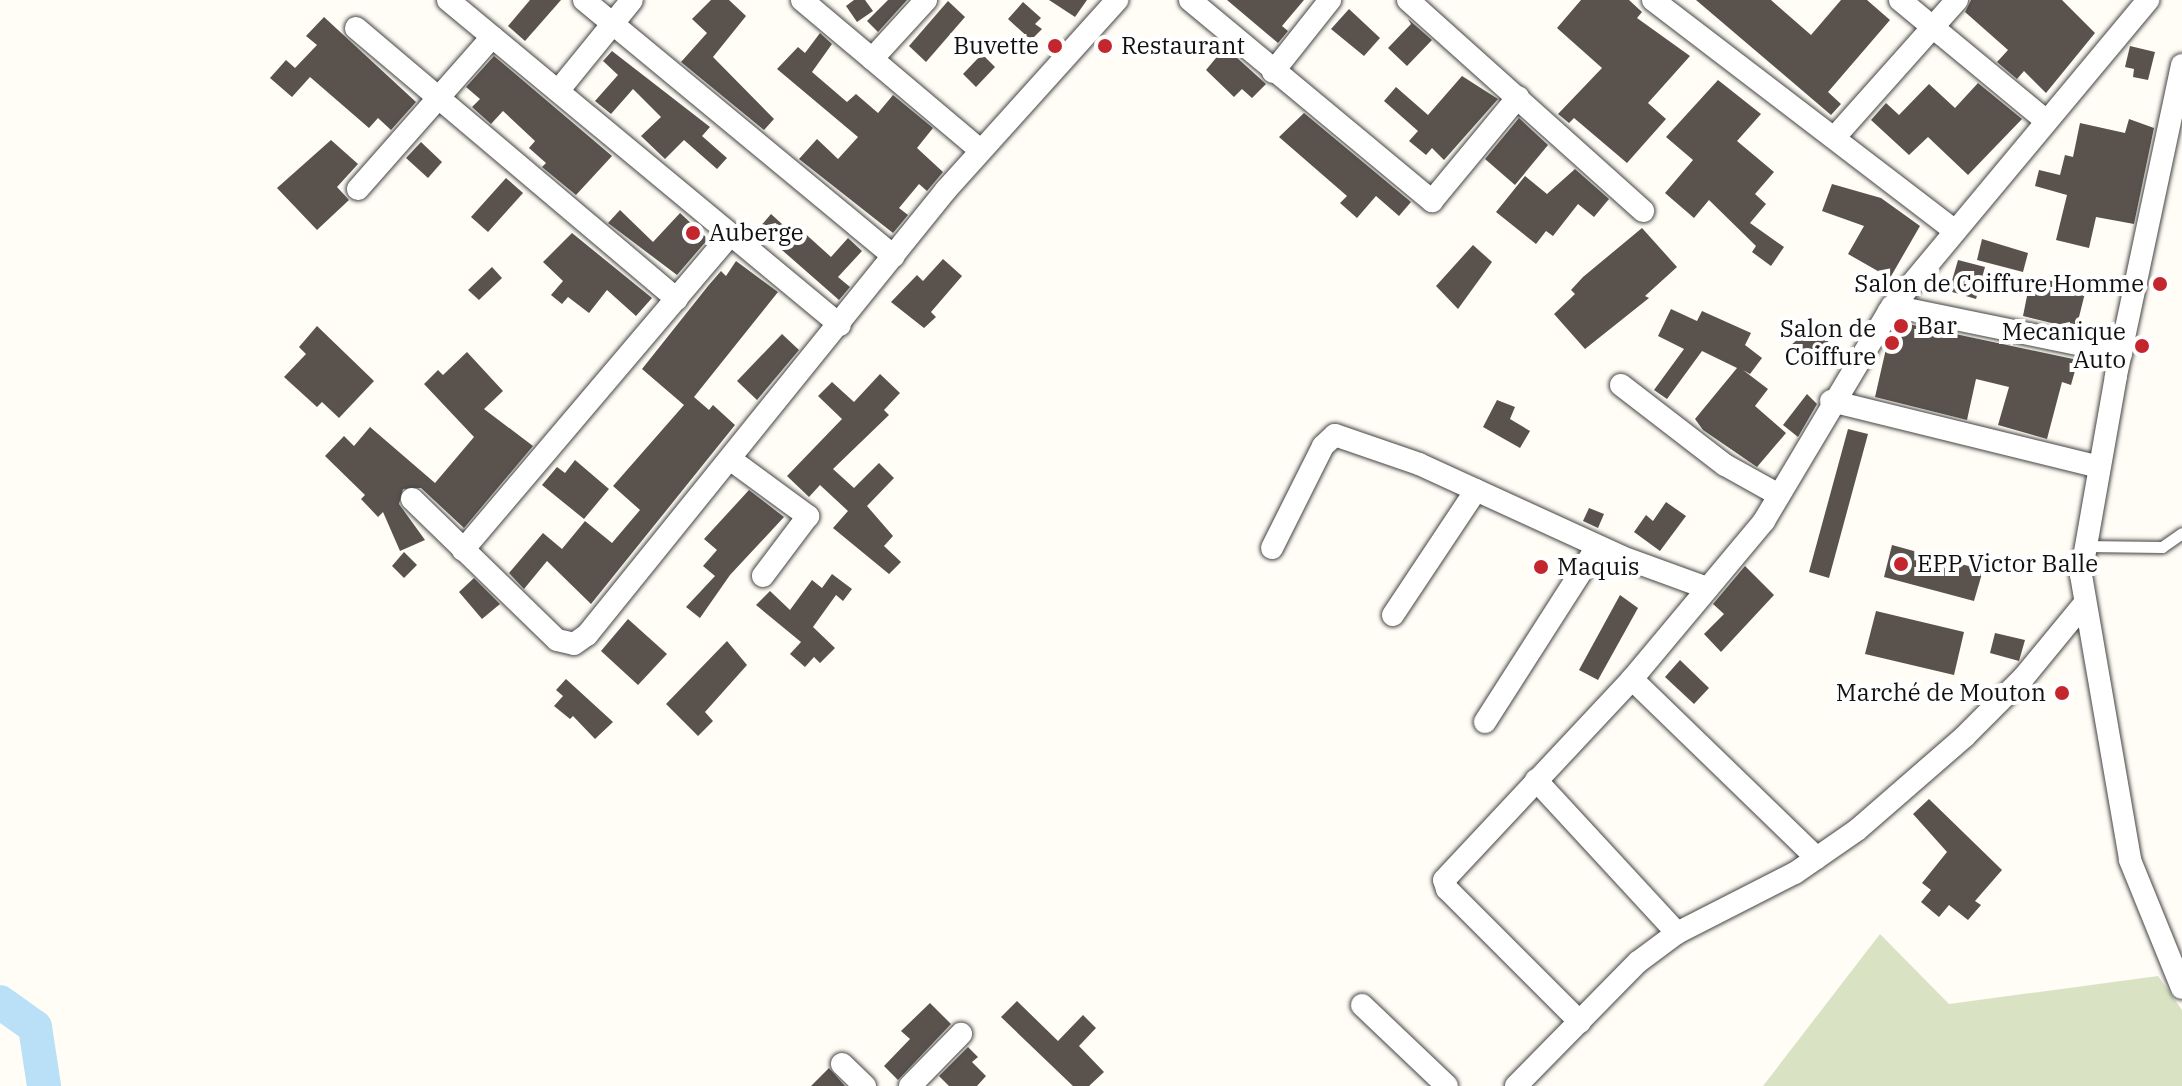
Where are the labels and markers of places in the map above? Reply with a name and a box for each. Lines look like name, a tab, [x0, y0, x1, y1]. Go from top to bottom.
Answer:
place label: Buvette	[953, 32, 1039, 60]
place label: Restaurant	[1121, 32, 1245, 60]
marker: Buvette	[1046, 37, 1064, 55]
marker: Restaurant	[1096, 37, 1114, 55]
place label: Auberge	[709, 219, 804, 247]
marker: Auberge	[684, 224, 702, 242]
place label: Salon de Coiffure Homme	[1854, 270, 2144, 298]
marker: Salon de Coiffure Homme	[2151, 275, 2169, 293]
place label: Bar	[1917, 312, 1957, 340]
place label: Salon de Coiffure	[1780, 315, 1876, 371]
marker: Bar	[1892, 317, 1910, 335]
place label: Mecanique Auto	[2002, 318, 2126, 374]
marker: Salon de Coiffure	[1883, 334, 1901, 352]
marker: Mecanique Auto	[2133, 337, 2151, 355]
place label: EPP Victor Balle	[1917, 550, 2098, 578]
place label: Maquis	[1557, 553, 1640, 581]
marker: EPP Victor Balle	[1892, 555, 1910, 573]
marker: Maquis	[1532, 558, 1550, 576]
place label: Marché de Mouton	[1836, 679, 2046, 707]
marker: Marché de Mouton	[2053, 684, 2071, 702]

